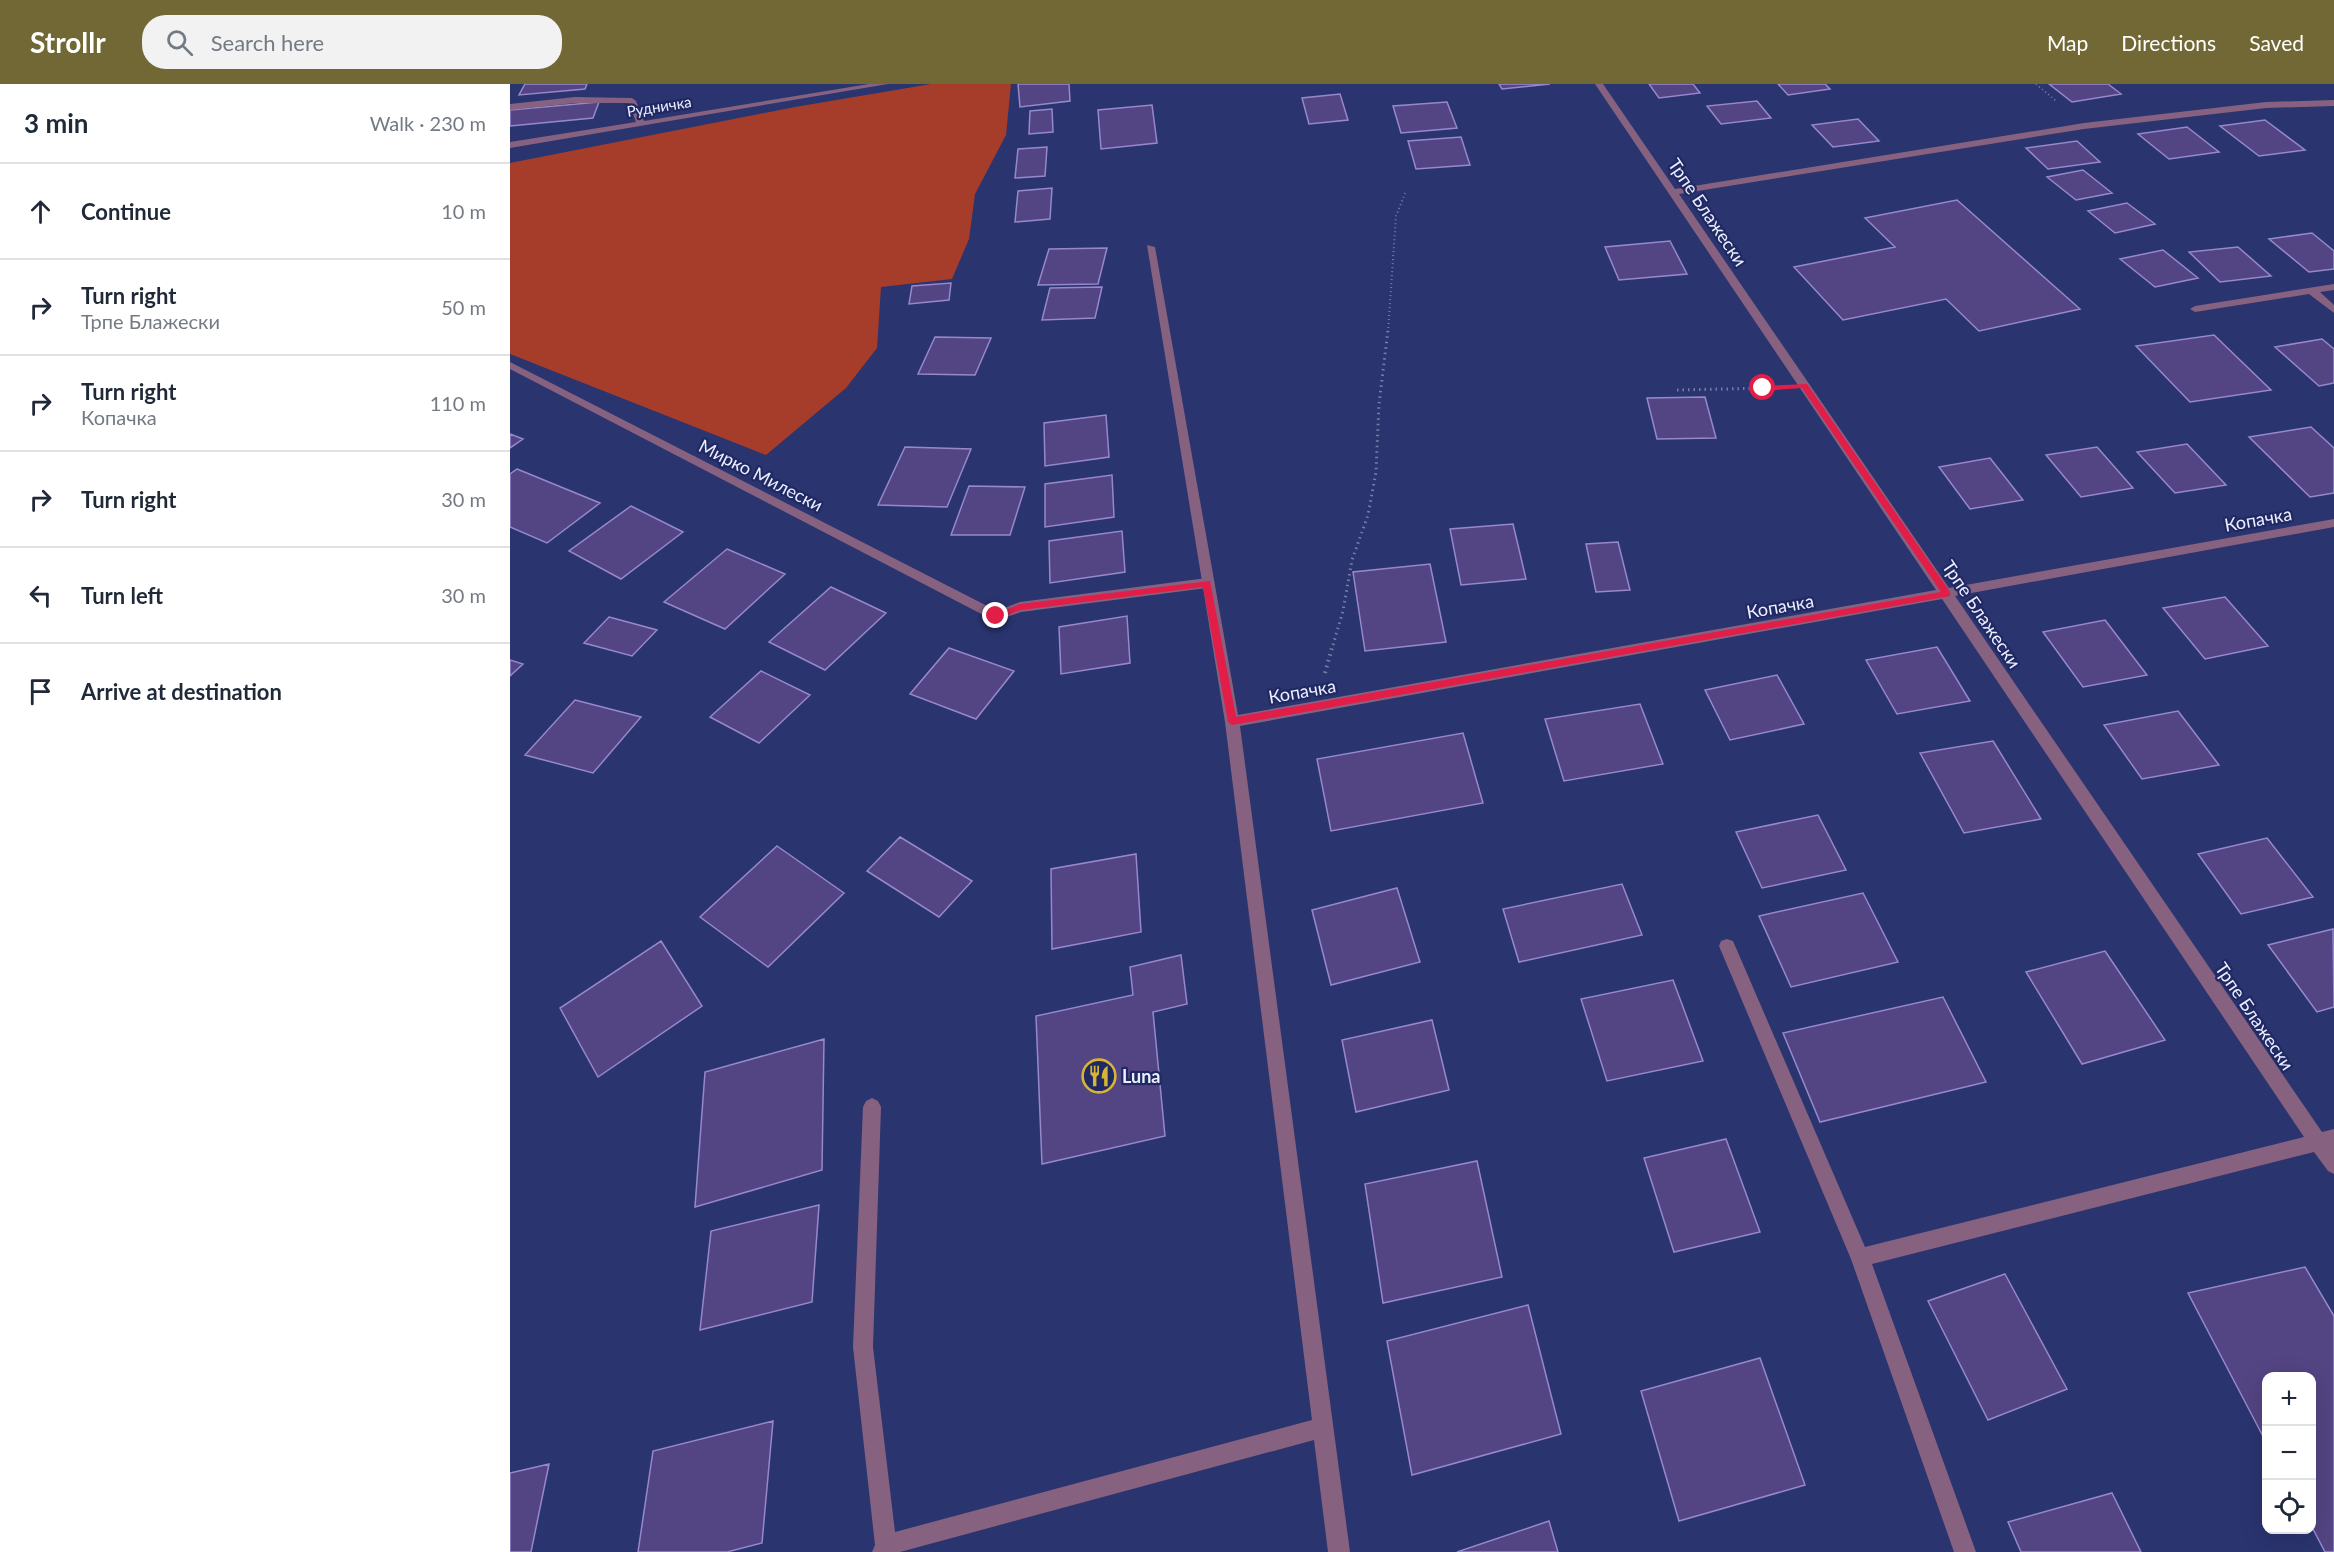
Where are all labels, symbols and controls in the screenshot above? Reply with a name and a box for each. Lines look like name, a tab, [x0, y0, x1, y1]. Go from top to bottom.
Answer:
search box	[142, 15, 562, 69]
text: Strollr	[30, 25, 106, 59]
icon: search	[163, 26, 196, 59]
text: Search here	[211, 29, 324, 56]
text: Map	[2047, 30, 2088, 55]
text: Directions	[2121, 30, 2216, 55]
text: Saved	[2249, 30, 2304, 55]
street label: Рудничка	[625, 92, 693, 120]
text: 3 min	[24, 107, 88, 139]
text: Walk · 230 m	[370, 111, 486, 135]
street label: Трпе Блажески	[1664, 154, 1752, 270]
icon: ahead	[24, 195, 57, 228]
text: Continue	[81, 198, 171, 225]
text: 10 m	[441, 199, 486, 223]
text: Turn right	[81, 282, 176, 309]
icon: right	[24, 291, 57, 324]
text: 50 m	[441, 295, 486, 319]
text: Трпе Блажески	[81, 309, 220, 333]
route start	[1749, 374, 1775, 400]
text: Turn right	[81, 378, 176, 405]
icon: right	[24, 387, 57, 420]
text: 110 m	[430, 391, 486, 415]
text: Копачка	[81, 405, 157, 429]
street label: Мирко Милески	[695, 434, 827, 516]
icon: right	[24, 483, 57, 516]
text: Turn right	[81, 486, 176, 513]
text: 30 m	[441, 487, 486, 511]
street label: Копачка	[2223, 502, 2293, 536]
street label: Трпе Блажески	[1938, 556, 2026, 672]
icon: left	[24, 579, 57, 612]
text: Turn left	[81, 582, 163, 609]
text: 30 m	[441, 583, 486, 607]
street label: Копачка	[1745, 589, 1815, 623]
route end	[982, 602, 1008, 628]
street label: Копачка	[1267, 674, 1337, 708]
icon: arrive	[24, 675, 57, 708]
text: Arrive at destination	[81, 678, 282, 705]
street label: Трпе Блажески	[2211, 958, 2299, 1074]
restaurant icon: Luna	[1081, 1058, 1117, 1094]
place label: Luna	[1122, 1065, 1160, 1087]
map controls	[2262, 1372, 2316, 1534]
button: +	[2262, 1372, 2316, 1426]
button: −	[2262, 1426, 2316, 1480]
button: locate	[2262, 1480, 2316, 1534]

